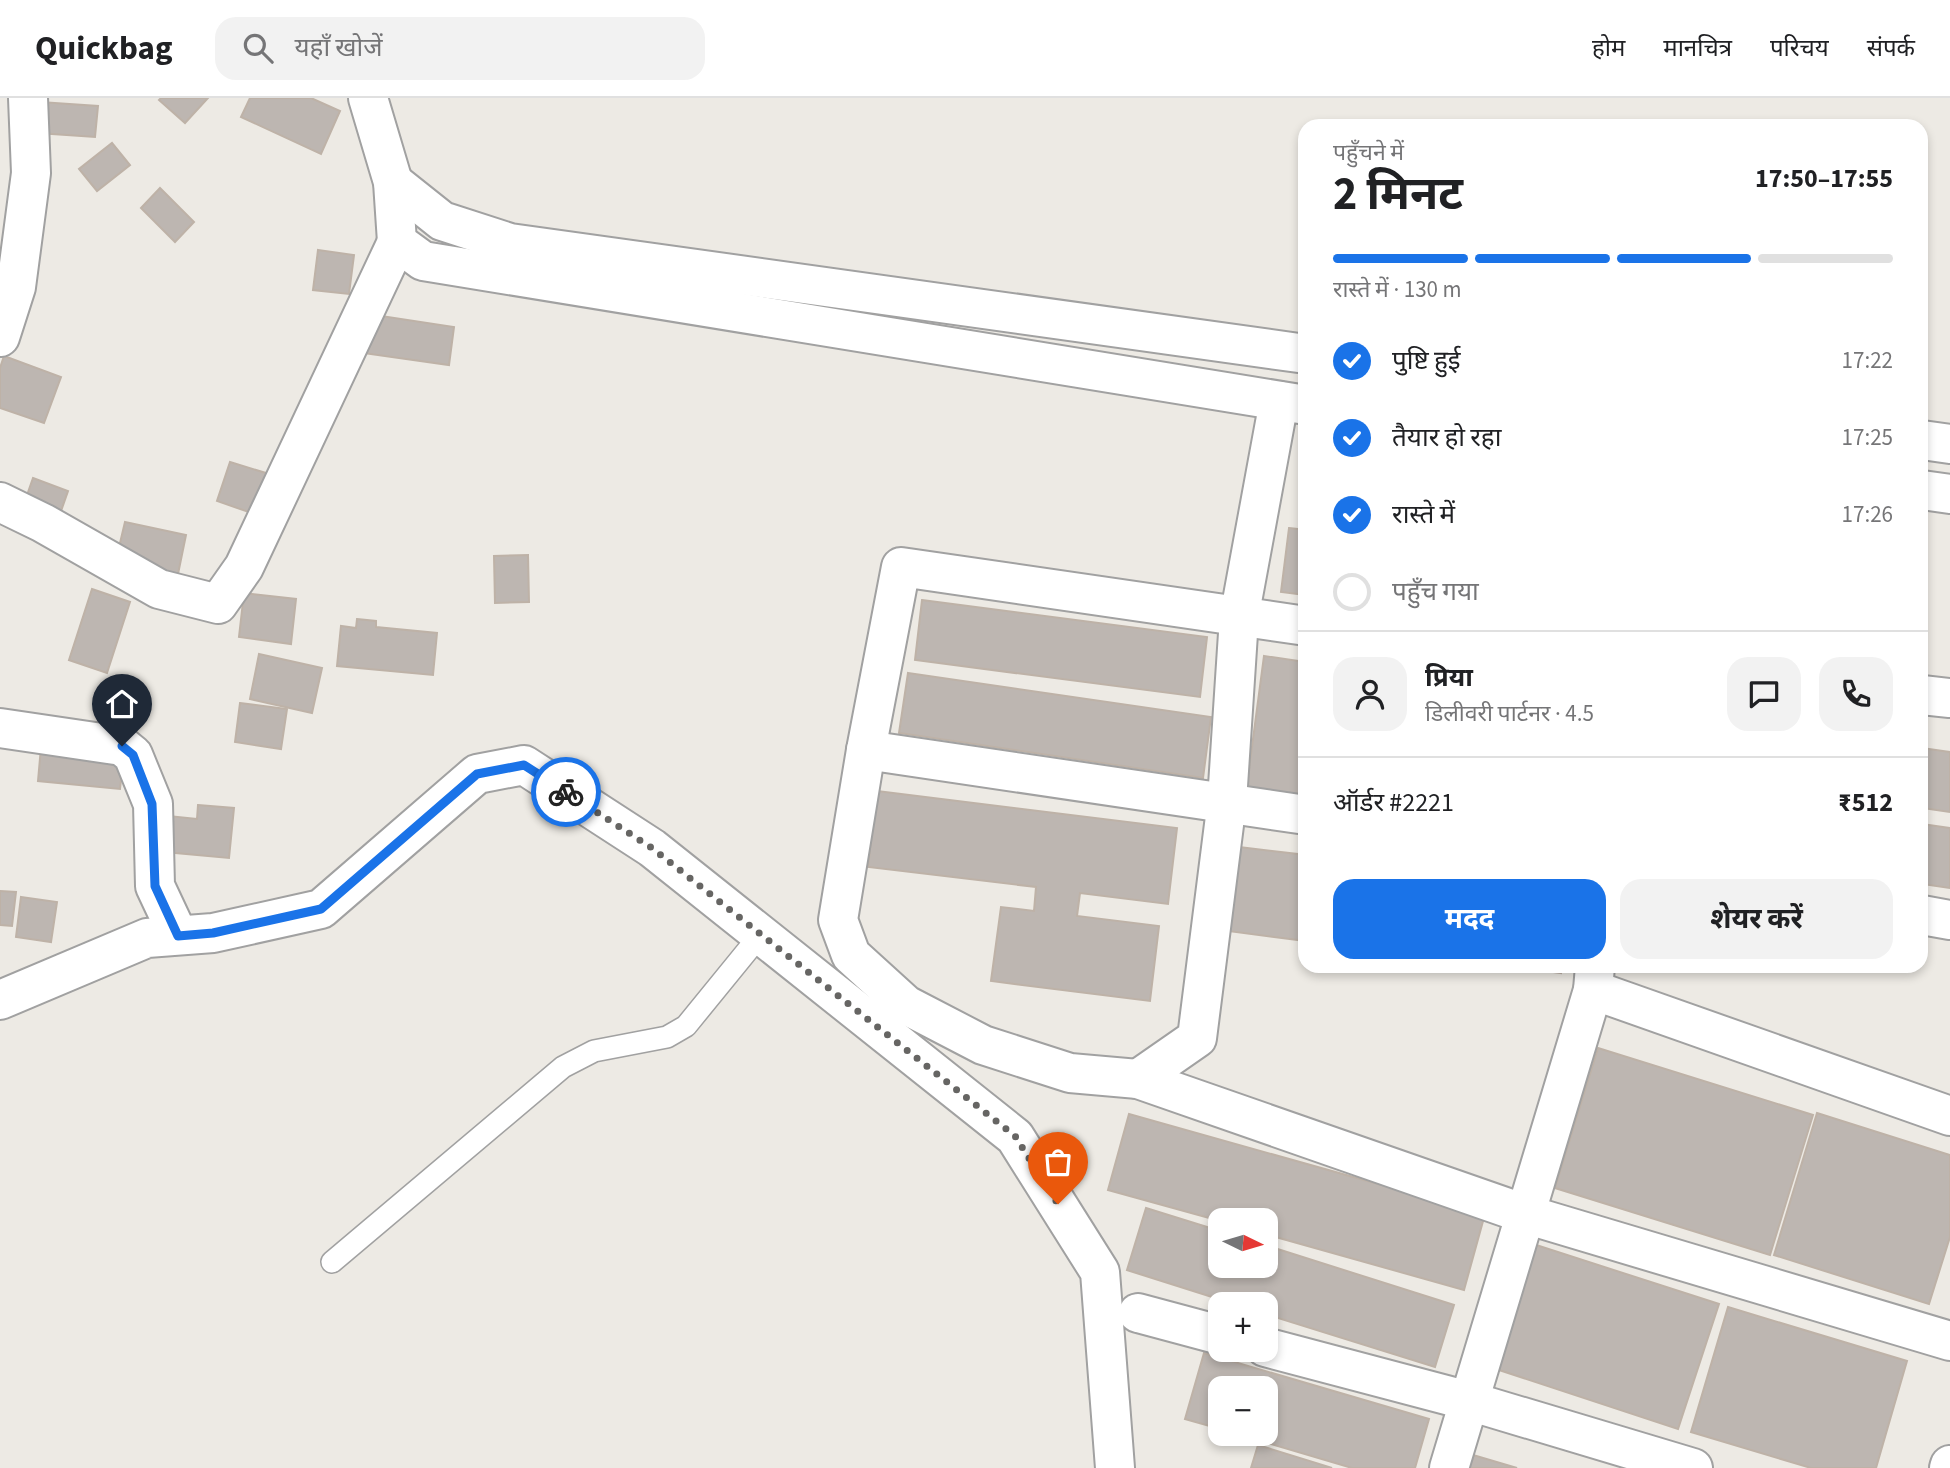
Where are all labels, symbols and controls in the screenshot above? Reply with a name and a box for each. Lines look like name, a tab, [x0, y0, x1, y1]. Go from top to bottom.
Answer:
search box	[215, 17, 705, 80]
text: Quickbag	[35, 25, 173, 72]
icon: search	[239, 29, 277, 67]
text: यहाँ खोजें	[295, 29, 383, 66]
text: होम	[1592, 31, 1625, 66]
text: मानचित्र	[1663, 31, 1732, 66]
text: परिचय	[1770, 31, 1829, 66]
text: संपर्क	[1867, 31, 1915, 66]
text: पहुँचने में	[1333, 136, 1404, 169]
text: 17:50–17:55	[1755, 160, 1893, 197]
text: 2 मिनट	[1333, 162, 1463, 227]
text: रास्ते में · 130 m	[1333, 273, 1462, 306]
icon: check	[1333, 342, 1371, 380]
text: पुष्टि हुई	[1392, 342, 1460, 379]
text: 17:22	[1842, 344, 1893, 377]
icon: check	[1333, 419, 1371, 457]
text: तैयार हो रहा	[1392, 419, 1501, 456]
text: 17:25	[1842, 421, 1893, 454]
icon: check	[1333, 496, 1371, 534]
text: रास्ते में	[1392, 496, 1455, 533]
text: 17:26	[1842, 498, 1893, 531]
text: पहुँच गया	[1392, 573, 1479, 610]
button: person	[1333, 657, 1407, 731]
button: chat	[1727, 657, 1801, 731]
button: phone	[1819, 657, 1893, 731]
text: प्रिया	[1425, 659, 1473, 696]
pin	[92, 674, 152, 746]
icon: home	[103, 685, 141, 723]
text: डिलीवरी पार्टनर · 4.5	[1425, 697, 1594, 730]
courier	[531, 757, 601, 827]
icon: bike	[547, 773, 585, 811]
text: ऑर्डर #2221	[1333, 784, 1454, 821]
text: ₹512	[1838, 784, 1893, 821]
button: मदद	[1333, 879, 1606, 959]
button: शेयर करें	[1620, 879, 1893, 959]
pin	[1028, 1132, 1088, 1204]
icon: bag	[1039, 1143, 1077, 1181]
north arrow	[1208, 1208, 1278, 1278]
map controls	[1208, 1208, 1278, 1446]
button: +	[1208, 1292, 1278, 1362]
button: −	[1208, 1376, 1278, 1446]

